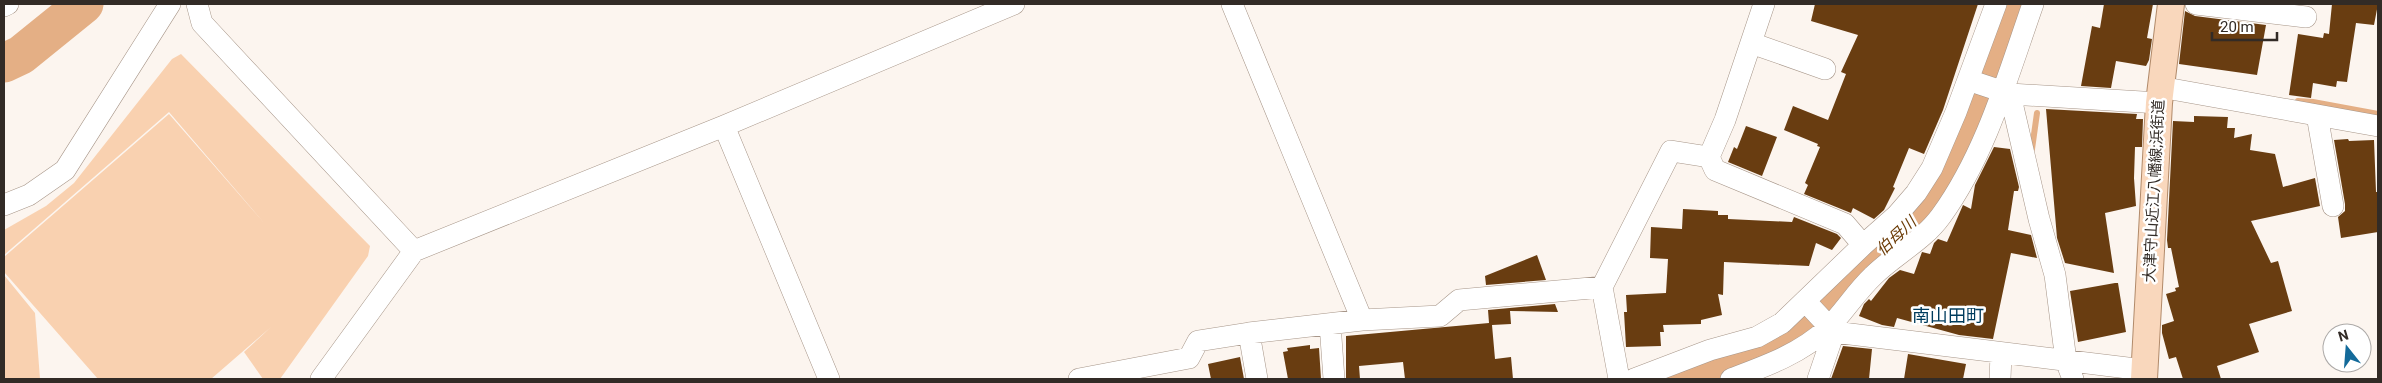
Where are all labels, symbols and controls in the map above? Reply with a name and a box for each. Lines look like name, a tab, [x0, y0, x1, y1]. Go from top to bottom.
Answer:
scale bar	[2212, 10, 2277, 42]
text: 20 m	[2220, 18, 2254, 36]
street label: 大津守山近江八幡線;浜街道	[2140, 99, 2168, 283]
water label: 伯母川	[1872, 211, 1921, 259]
district label: 南山田町	[1912, 305, 1984, 326]
north arrow	[2322, 323, 2372, 373]
text: N	[2336, 326, 2350, 345]

